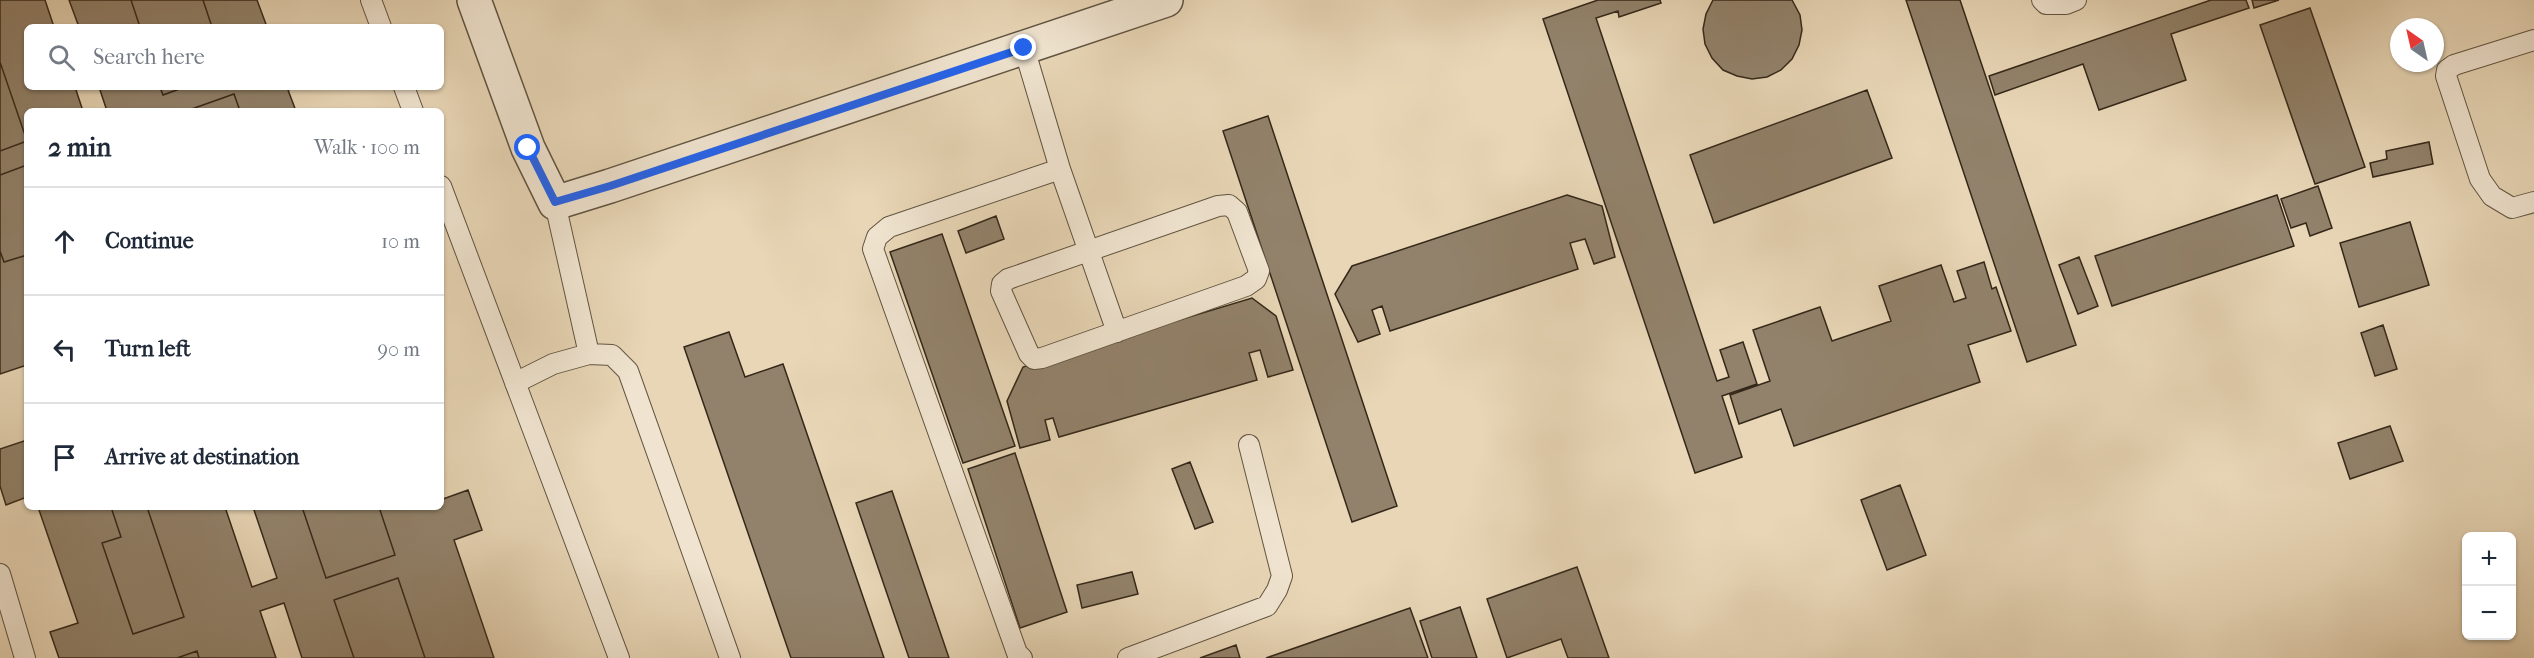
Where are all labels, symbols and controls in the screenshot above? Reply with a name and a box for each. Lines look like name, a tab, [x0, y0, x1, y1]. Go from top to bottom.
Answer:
north arrow	[2390, 18, 2444, 72]
search box	[24, 24, 444, 90]
route end	[1010, 34, 1036, 60]
icon: search	[45, 41, 78, 74]
text: Search here	[93, 44, 205, 70]
text: 2 min	[48, 132, 111, 163]
route start	[514, 134, 540, 160]
text: Walk · 100 m	[314, 136, 420, 159]
icon: ahead	[48, 225, 81, 258]
text: Continue	[105, 228, 194, 254]
text: 10 m	[381, 230, 420, 253]
icon: left	[48, 333, 81, 366]
text: Turn left	[105, 336, 191, 362]
text: 90 m	[378, 338, 420, 361]
icon: arrive	[48, 441, 81, 474]
text: Arrive at destination	[105, 444, 299, 470]
map controls	[2462, 532, 2516, 640]
button: +	[2462, 532, 2516, 586]
button: −	[2462, 586, 2516, 640]

